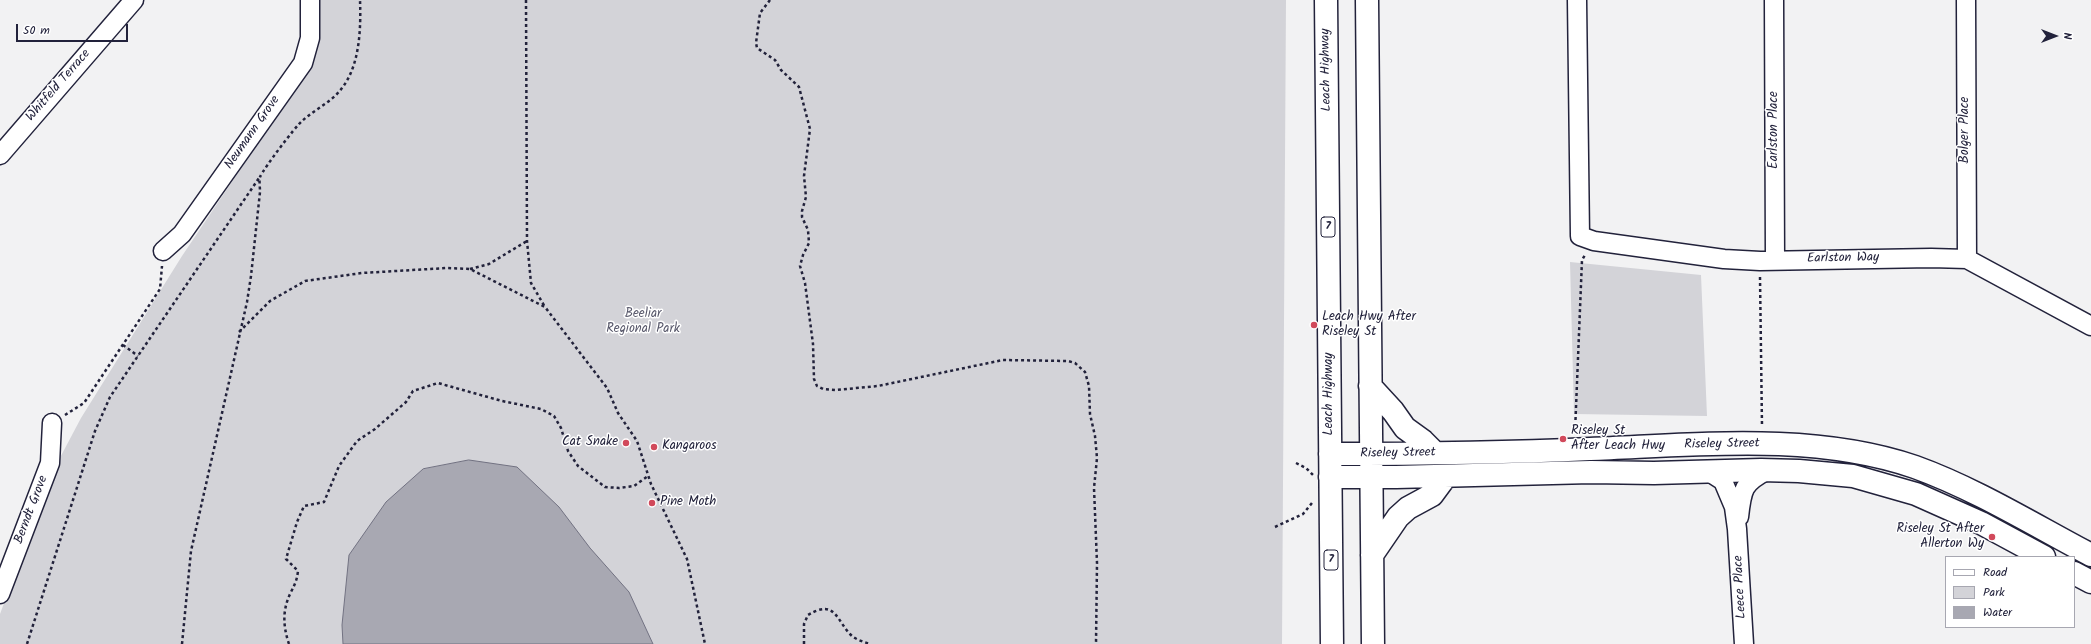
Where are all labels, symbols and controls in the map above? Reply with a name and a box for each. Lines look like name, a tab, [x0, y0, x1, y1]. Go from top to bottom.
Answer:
scale bar	[18, 16, 130, 42]
north arrow	[2035, 16, 2075, 56]
text: 50 m	[23, 21, 50, 40]
street label: Leach Highway	[1318, 28, 1336, 112]
text: N	[2058, 33, 2076, 39]
street label: Whitfeld Terrace	[24, 47, 94, 125]
street label: Earlston Place	[1767, 91, 1783, 169]
street label: Neumann Grove	[222, 93, 284, 173]
street label: Bolger Place	[1958, 97, 1974, 163]
road number: 7	[1321, 217, 1335, 237]
street label: Earlston Way	[1807, 251, 1879, 267]
park label: Beeliar Regional Park	[606, 307, 680, 338]
place label: Leach Hwy After Riseley St	[1322, 310, 1416, 341]
marker: Leach Hwy After Riseley St	[1309, 320, 1319, 330]
street label: Leach Highway	[1322, 353, 1338, 435]
place label: Riseley St After Leach Hwy	[1571, 424, 1665, 455]
marker: Riseley St After Leach Hwy	[1558, 434, 1568, 444]
place label: Cat Snake	[562, 435, 618, 451]
street label: Riseley Street	[1684, 437, 1760, 453]
marker: Cat Snake	[621, 438, 631, 448]
place label: Kangaroos	[662, 439, 717, 455]
marker: Kangaroos	[649, 442, 659, 452]
street label: Riseley Street	[1360, 446, 1436, 462]
street label: Berndt Grove	[12, 474, 52, 546]
place label: Pine Moth	[660, 495, 716, 511]
marker: Pine Moth	[647, 498, 657, 508]
place label: Riseley St After Allerton Wy	[1896, 522, 1984, 553]
marker: Riseley St After Allerton Wy	[1987, 532, 1997, 542]
road number: 7	[1324, 550, 1338, 570]
street label: Leece Place	[1732, 555, 1750, 619]
legend	[1945, 556, 2075, 628]
text: Road	[1983, 563, 2007, 582]
text: Park	[1983, 583, 2005, 602]
text: Water	[1983, 603, 2012, 622]

